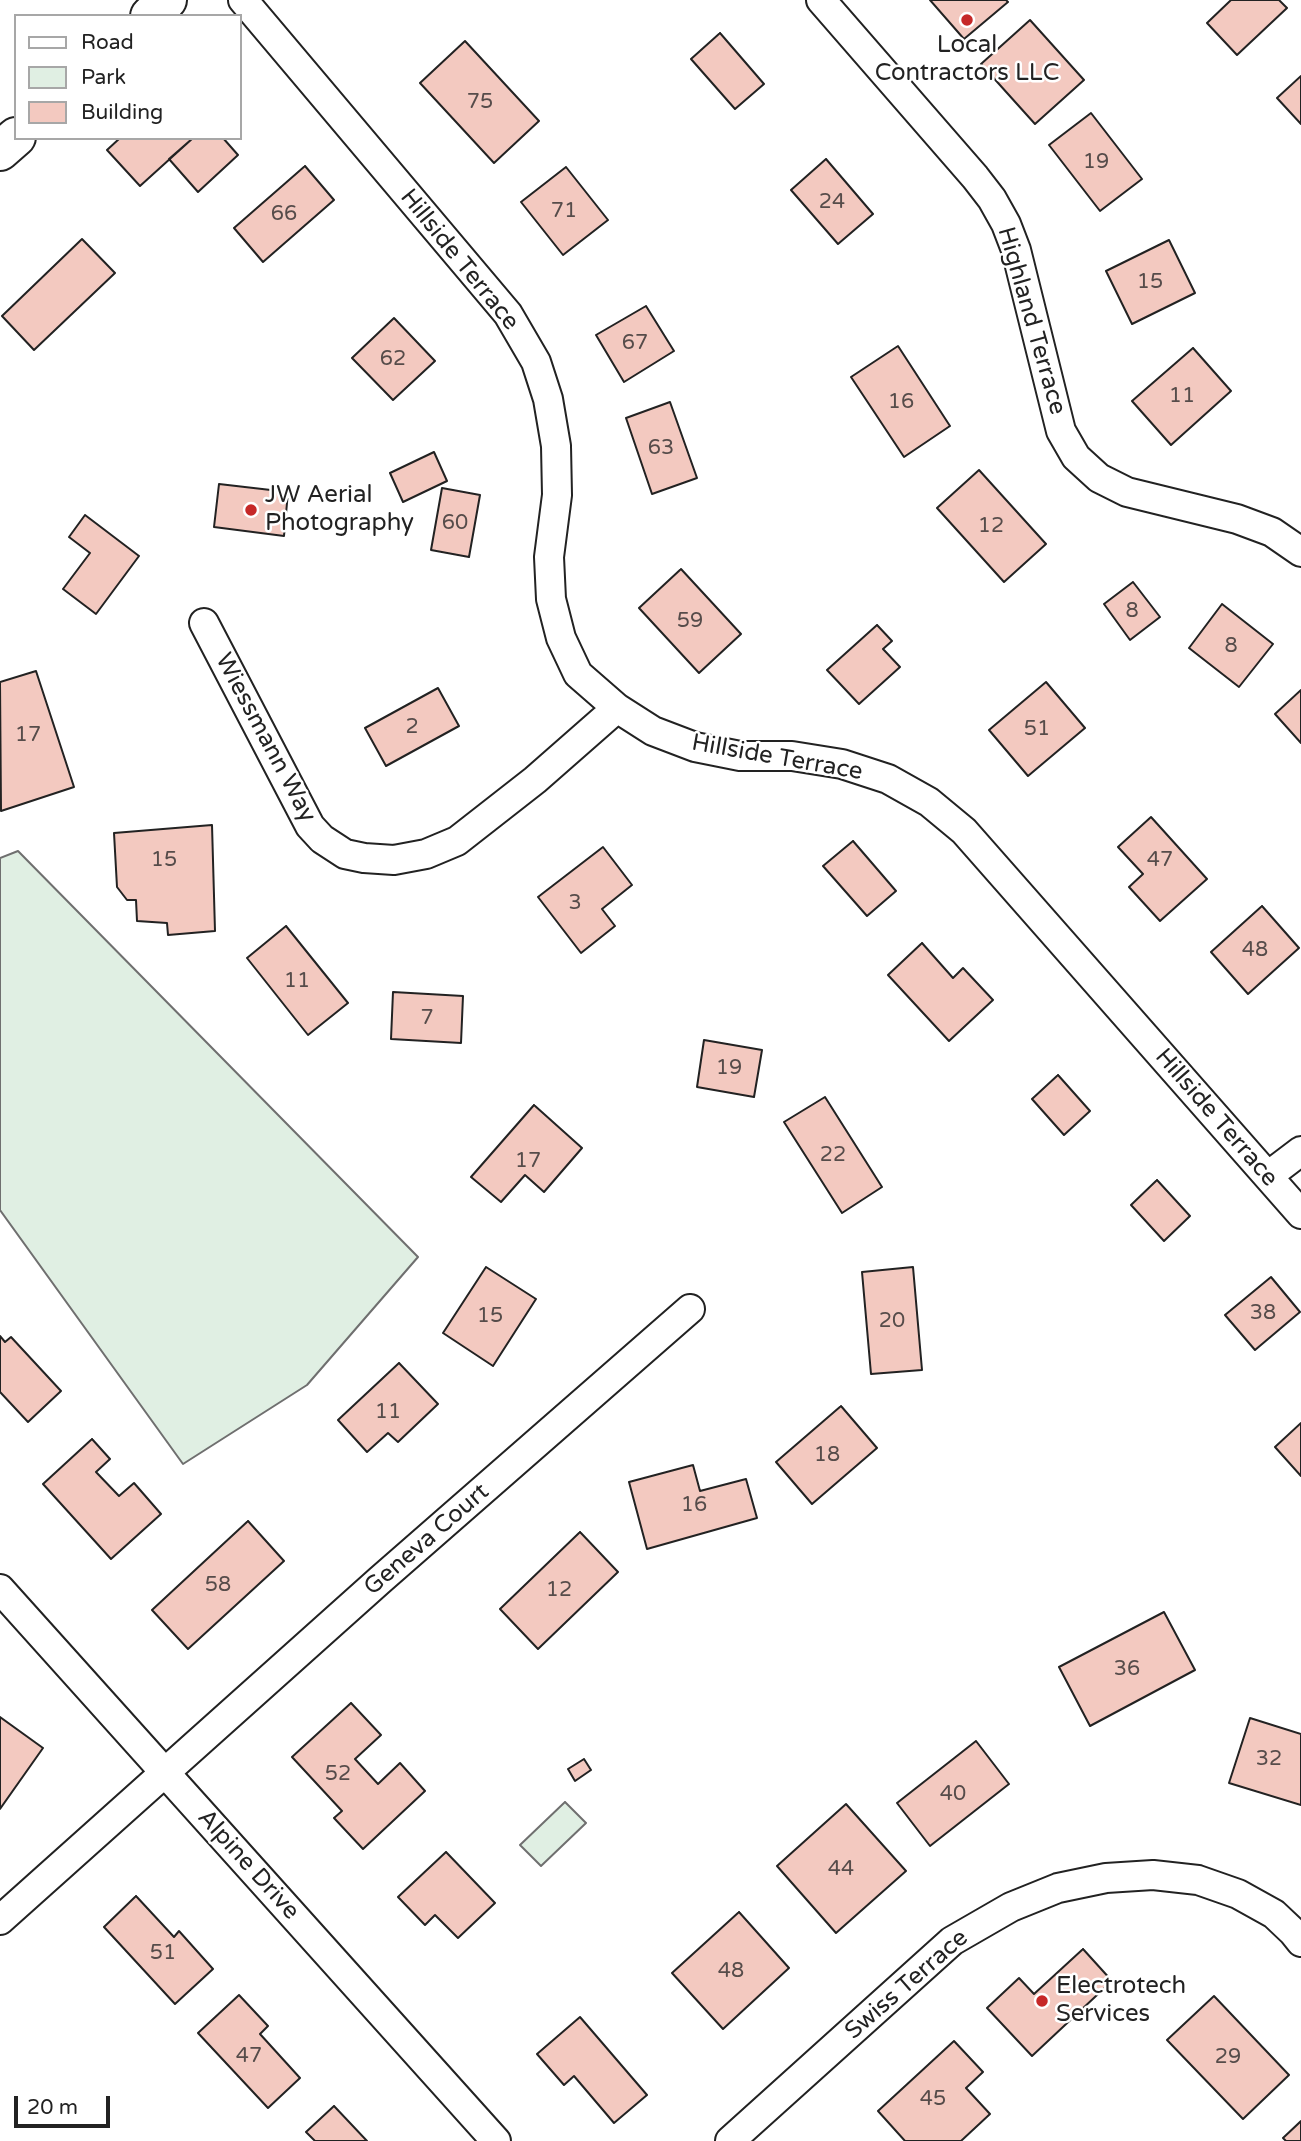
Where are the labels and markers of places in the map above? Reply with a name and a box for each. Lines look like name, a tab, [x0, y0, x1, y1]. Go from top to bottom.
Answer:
marker: Local Contractors LLC	[959, 12, 975, 28]
place label: Local Contractors LLC	[875, 32, 1059, 88]
place label: JW Aerial Photography	[265, 482, 414, 538]
marker: JW Aerial Photography	[243, 502, 259, 518]
place label: Electrotech Services	[1056, 1973, 1186, 2029]
marker: Electrotech Services	[1034, 1993, 1050, 2009]

